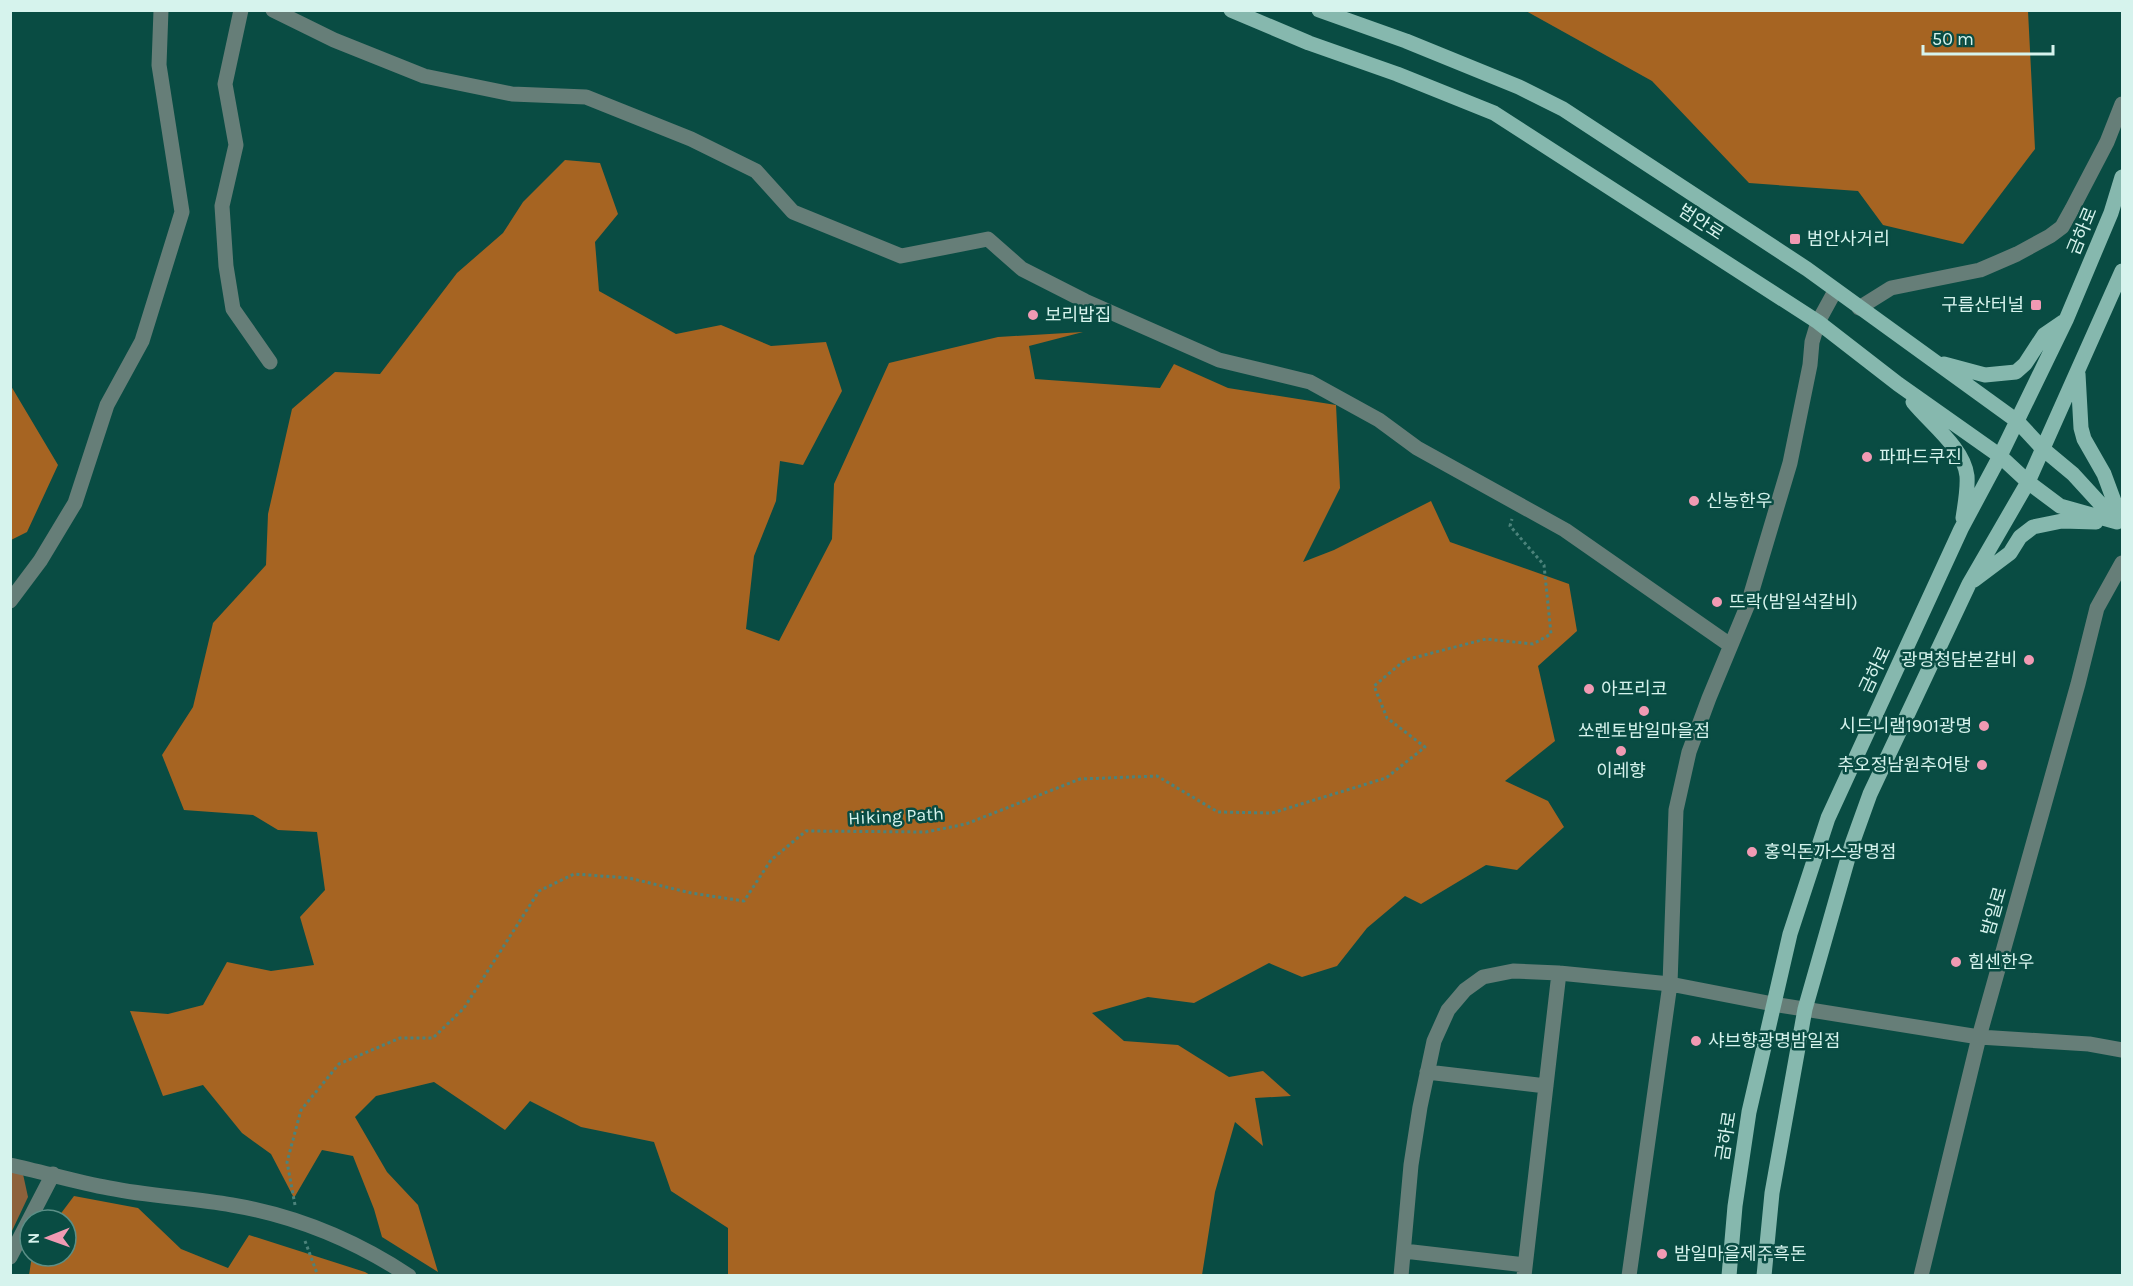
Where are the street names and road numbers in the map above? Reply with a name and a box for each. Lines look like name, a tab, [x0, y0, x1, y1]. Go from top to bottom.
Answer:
street label: 범안로	[1674, 199, 1728, 245]
street label: 금하로	[2062, 204, 2102, 258]
street label: 금하로	[1855, 643, 1895, 697]
street label: Hiking Path	[848, 803, 944, 829]
street label: 밤일로	[1977, 884, 2011, 938]
street label: 금하로	[1711, 1110, 1741, 1162]

